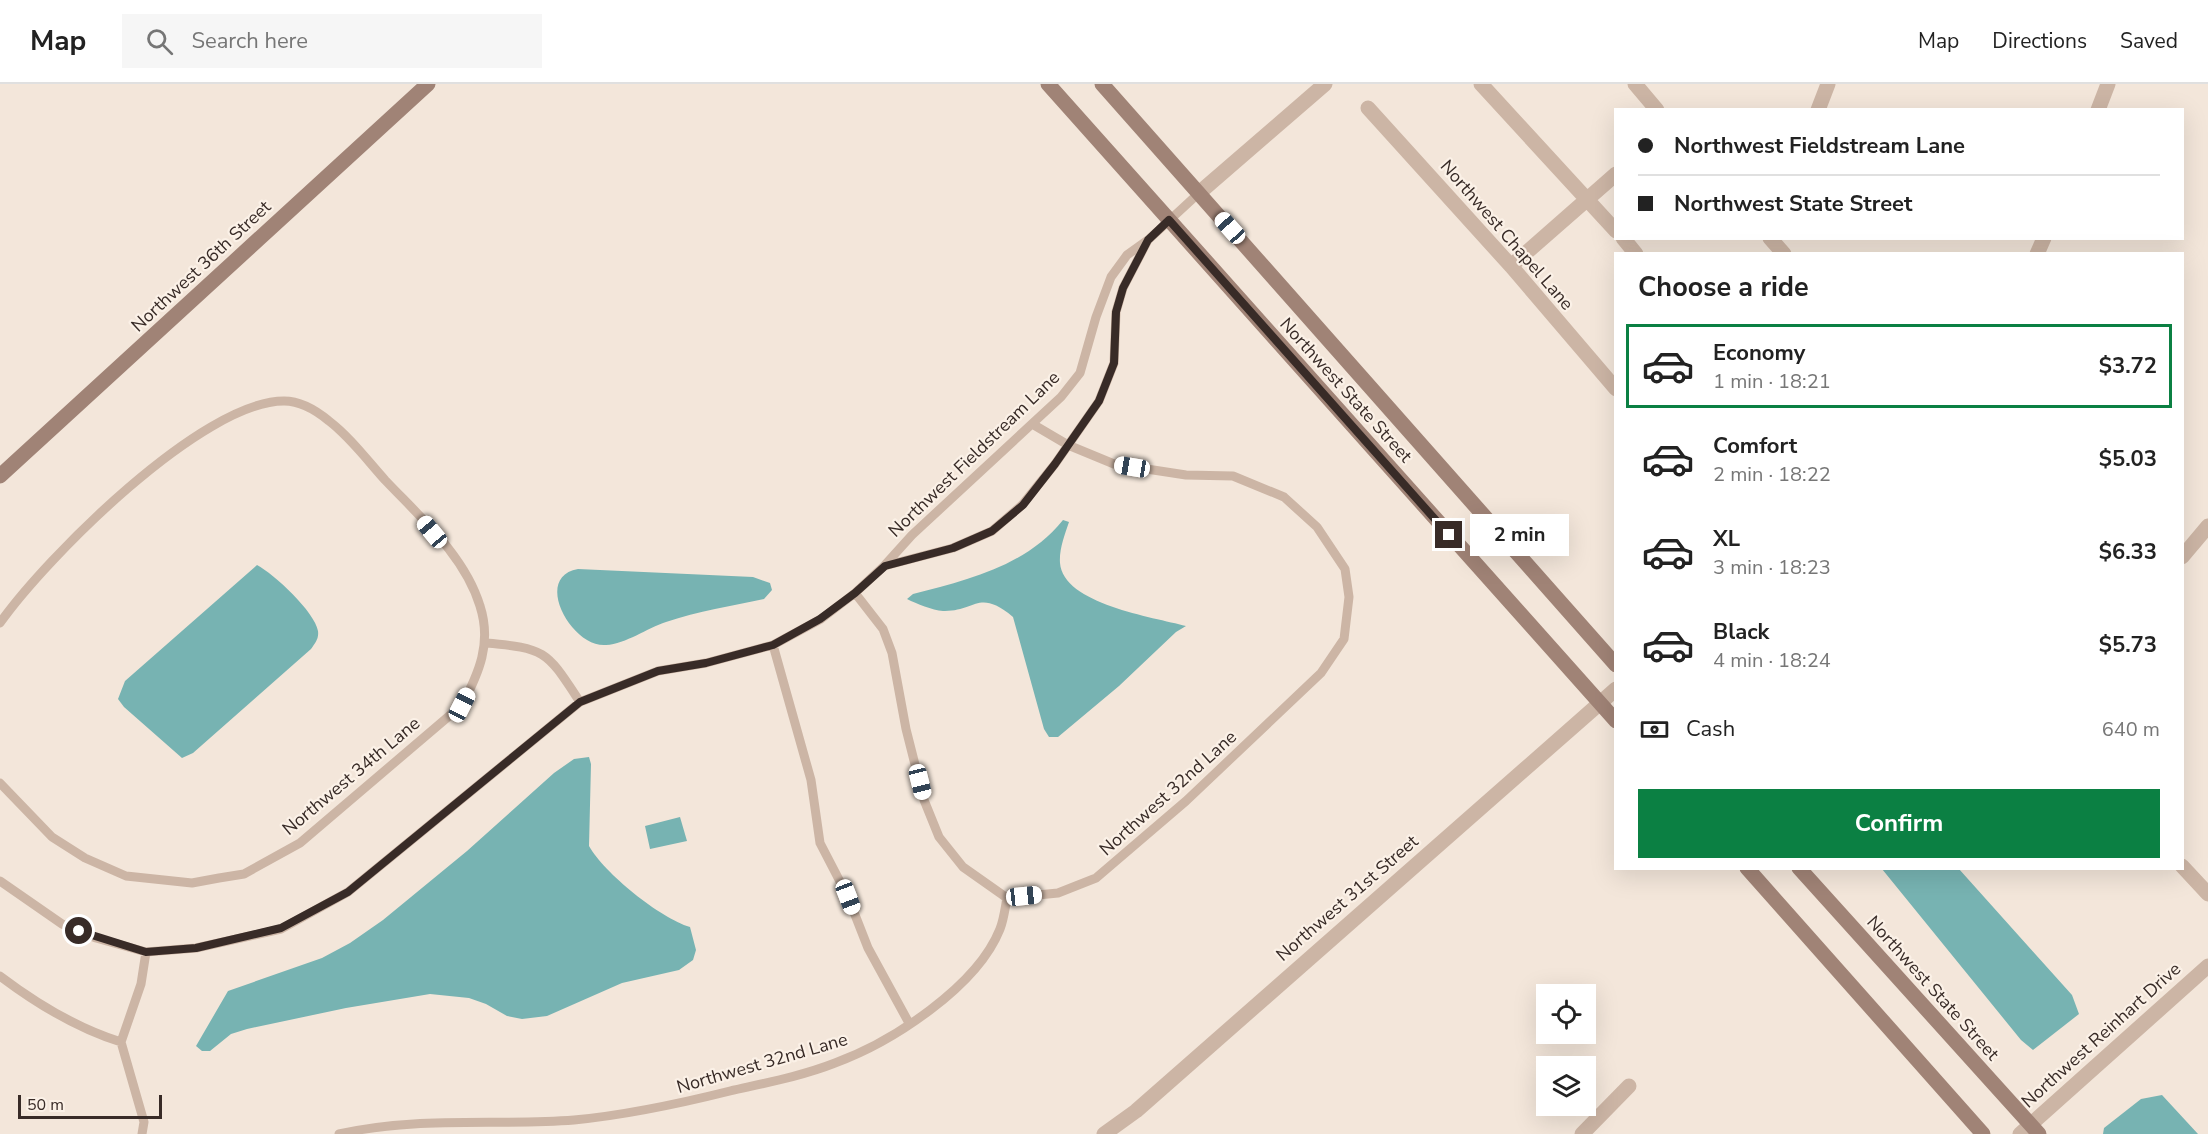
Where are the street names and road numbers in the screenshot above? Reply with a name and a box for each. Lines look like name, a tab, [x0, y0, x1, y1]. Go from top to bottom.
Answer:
street label: Northwest Chapel Lane	[1435, 155, 1579, 315]
street label: Northwest 36th Street	[126, 194, 276, 337]
street label: Northwest State Street	[1274, 312, 1418, 468]
street label: Northwest Fieldstream Lane	[883, 366, 1065, 542]
street label: Northwest 34th Lane	[277, 711, 425, 841]
street label: Northwest 32nd Lane	[1094, 725, 1242, 861]
street label: Northwest 31st Street	[1271, 829, 1424, 966]
street label: Northwest State Street	[1861, 910, 2005, 1066]
street label: Northwest Reinhart Drive	[2016, 957, 2186, 1113]
street label: Northwest 32nd Lane	[674, 1027, 850, 1099]

